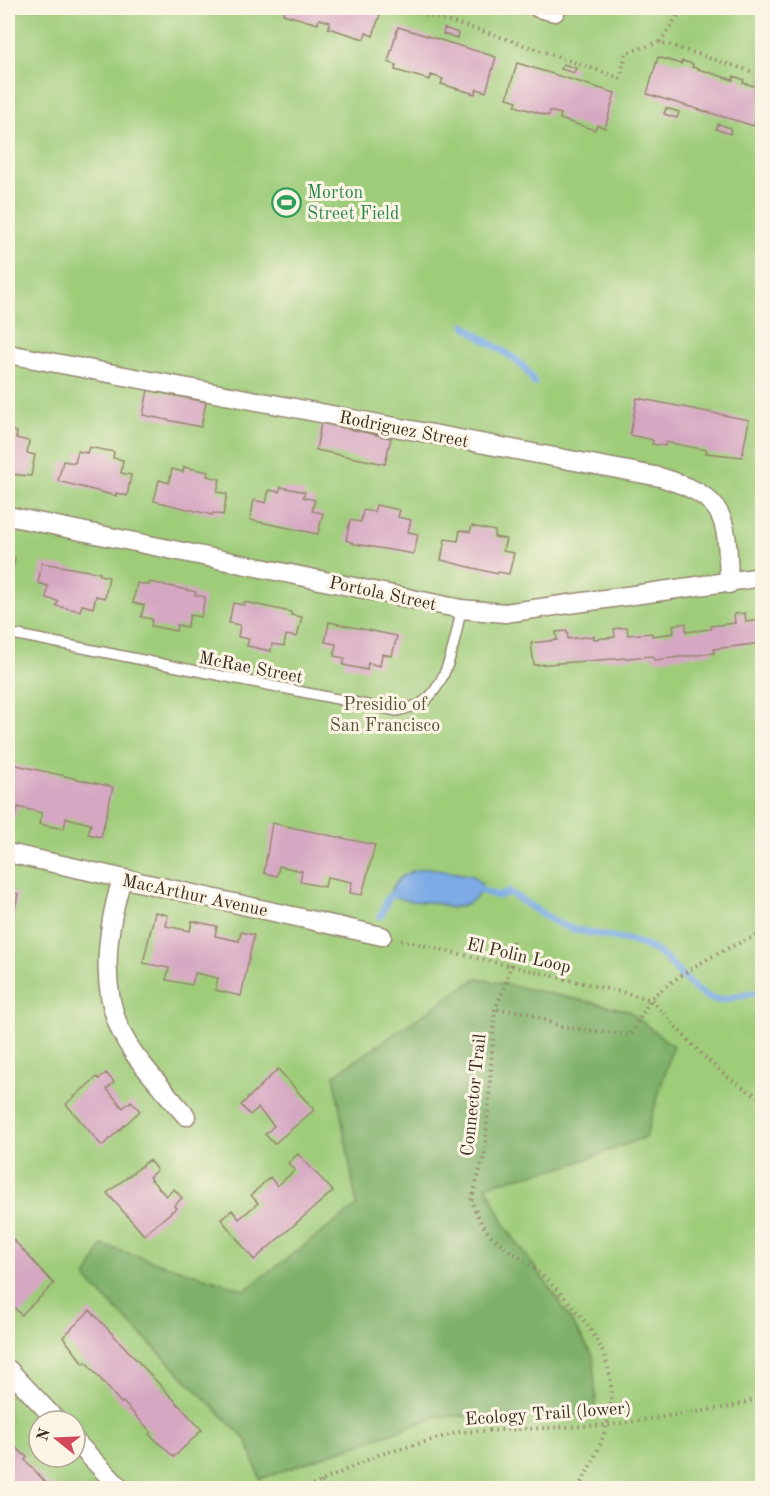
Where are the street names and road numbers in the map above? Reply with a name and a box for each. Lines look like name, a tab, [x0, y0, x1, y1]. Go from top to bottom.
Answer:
street label: Rodriguez Street	[337, 409, 470, 451]
street label: Portola Street	[327, 574, 438, 614]
street label: McRae Street	[197, 649, 304, 687]
street label: MacArthur Avenue	[120, 872, 269, 920]
street label: El Polin Loop	[465, 935, 573, 977]
street label: Connector Trail	[459, 1033, 489, 1157]
street label: Ecology Trail (lower)	[464, 1398, 632, 1429]

